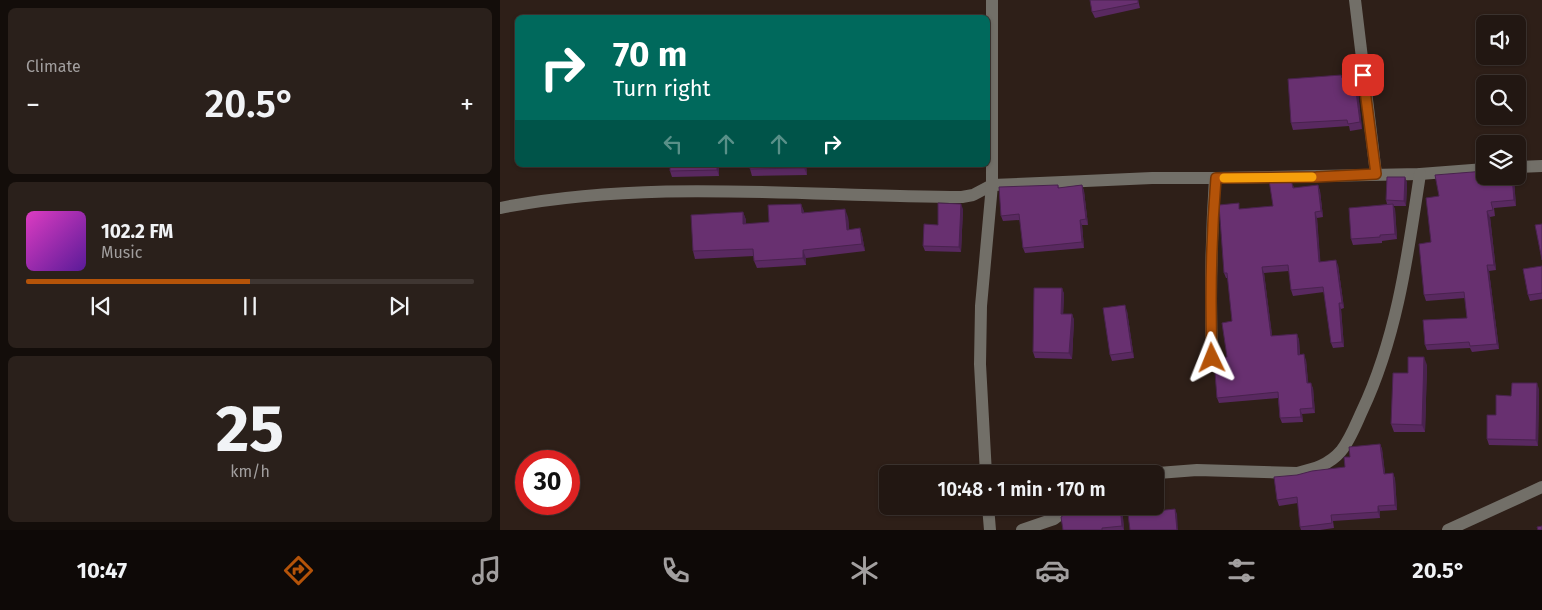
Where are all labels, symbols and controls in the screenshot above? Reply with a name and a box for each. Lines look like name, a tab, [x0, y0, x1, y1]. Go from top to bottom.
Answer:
map controls	[1476, 15, 1526, 185]
button: sound	[1476, 15, 1526, 65]
text: 70 m	[613, 33, 687, 75]
icon: right	[530, 35, 595, 100]
pin	[1342, 54, 1384, 96]
text: Climate	[26, 57, 81, 76]
icon: arrive	[1349, 61, 1377, 89]
text: Turn right	[613, 75, 710, 102]
button: search	[1476, 75, 1526, 125]
text: 20.5°	[205, 81, 295, 127]
text: −	[26, 88, 40, 121]
text: +	[460, 88, 474, 121]
icon: left	[659, 130, 687, 158]
icon: ahead	[712, 130, 740, 158]
icon: ahead	[765, 130, 793, 158]
icon: right	[818, 130, 846, 158]
button: layers	[1476, 135, 1526, 185]
text: 102.2 FM	[101, 220, 173, 243]
text: Music	[101, 243, 142, 262]
icon: previous	[87, 292, 115, 320]
icon: pause	[236, 292, 264, 320]
icon: next	[385, 292, 413, 320]
position arrow	[1185, 331, 1237, 383]
text: 25	[216, 390, 284, 468]
speed limit sign: 30	[515, 450, 580, 515]
text: km/h	[230, 462, 270, 481]
text: 10:48 · 1 min · 170 m	[937, 478, 1106, 501]
icon: directions	[281, 553, 316, 588]
icon: music	[469, 553, 504, 588]
icon: phone	[658, 553, 693, 588]
icon: climate	[847, 553, 882, 588]
icon: car	[1035, 553, 1070, 588]
icon: filters	[1224, 553, 1259, 588]
text: 10:47	[77, 557, 127, 584]
text: 20.5°	[1412, 557, 1465, 584]

